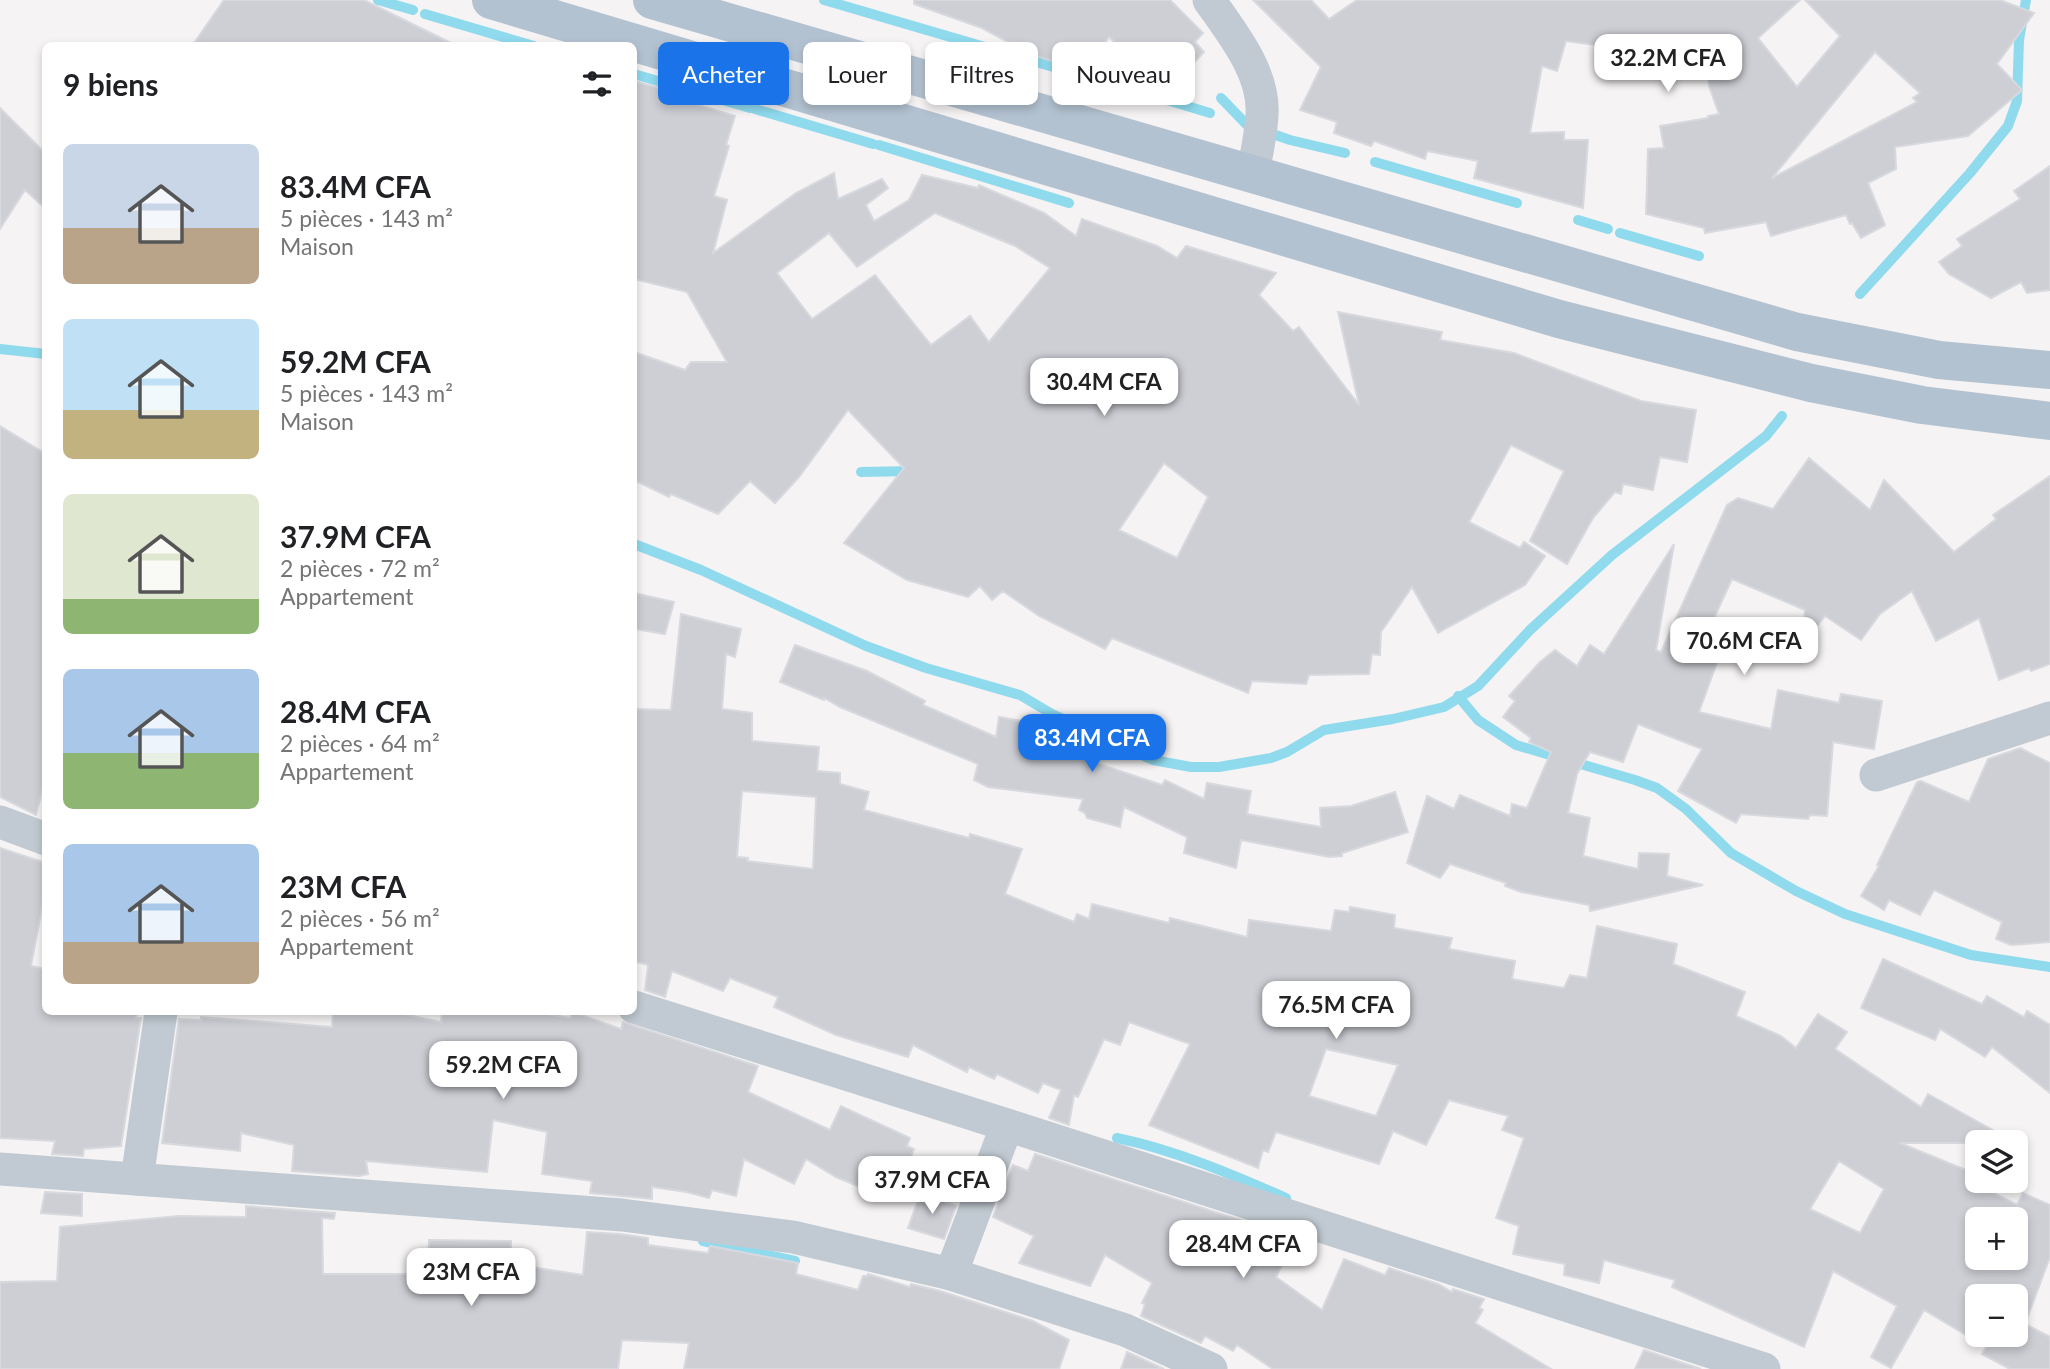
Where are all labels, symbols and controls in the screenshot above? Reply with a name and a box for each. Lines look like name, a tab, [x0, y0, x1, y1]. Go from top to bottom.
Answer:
pin: 32.2M CFA	[1588, 34, 1748, 94]
chip: Acheter	[658, 42, 789, 105]
chip: Louer	[803, 42, 911, 105]
chip: Filtres	[925, 42, 1038, 105]
chip: Nouveau	[1052, 42, 1195, 105]
text: 32.2M CFA	[1610, 43, 1726, 71]
icon: filters	[578, 65, 616, 103]
text: 9 biens	[63, 66, 158, 102]
text: 83.4M CFA	[280, 168, 431, 204]
icon: home	[119, 172, 203, 256]
text: 5 pièces · 143 m²	[280, 204, 453, 232]
text: Maison	[280, 232, 354, 260]
text: 59.2M CFA	[280, 343, 431, 379]
icon: home	[119, 347, 203, 431]
pin: 30.4M CFA	[1024, 358, 1184, 418]
text: 30.4M CFA	[1046, 367, 1162, 395]
text: 5 pièces · 143 m²	[280, 379, 453, 407]
text: Maison	[280, 407, 354, 435]
text: 37.9M CFA	[280, 518, 431, 554]
icon: home	[119, 522, 203, 606]
text: 2 pièces · 72 m²	[280, 554, 440, 582]
text: Appartement	[280, 582, 413, 610]
pin: 70.6M CFA	[1664, 618, 1824, 677]
text: 70.6M CFA	[1686, 626, 1802, 654]
text: 28.4M CFA	[280, 693, 431, 729]
icon: home	[119, 697, 203, 781]
pin: 83.4M CFA	[1012, 714, 1172, 774]
text: 83.4M CFA	[1034, 723, 1150, 751]
text: 2 pièces · 64 m²	[280, 729, 440, 757]
text: Appartement	[280, 757, 413, 785]
text: 23M CFA	[280, 868, 406, 904]
icon: home	[119, 872, 203, 956]
text: 2 pièces · 56 m²	[280, 904, 440, 932]
text: Appartement	[280, 932, 413, 960]
pin: 76.5M CFA	[1256, 982, 1416, 1041]
text: 76.5M CFA	[1278, 990, 1394, 1018]
pin: 59.2M CFA	[423, 1042, 583, 1101]
text: 59.2M CFA	[445, 1050, 561, 1078]
map controls	[1965, 1130, 2028, 1347]
button: layers	[1965, 1130, 2028, 1193]
pin: 37.9M CFA	[852, 1156, 1012, 1216]
text: 37.9M CFA	[874, 1165, 990, 1193]
button: +	[1965, 1207, 2028, 1270]
pin: 28.4M CFA	[1163, 1220, 1323, 1280]
text: 28.4M CFA	[1185, 1229, 1301, 1257]
pin: 23M CFA	[406, 1248, 536, 1308]
text: 23M CFA	[423, 1257, 519, 1285]
button: −	[1965, 1284, 2028, 1347]

